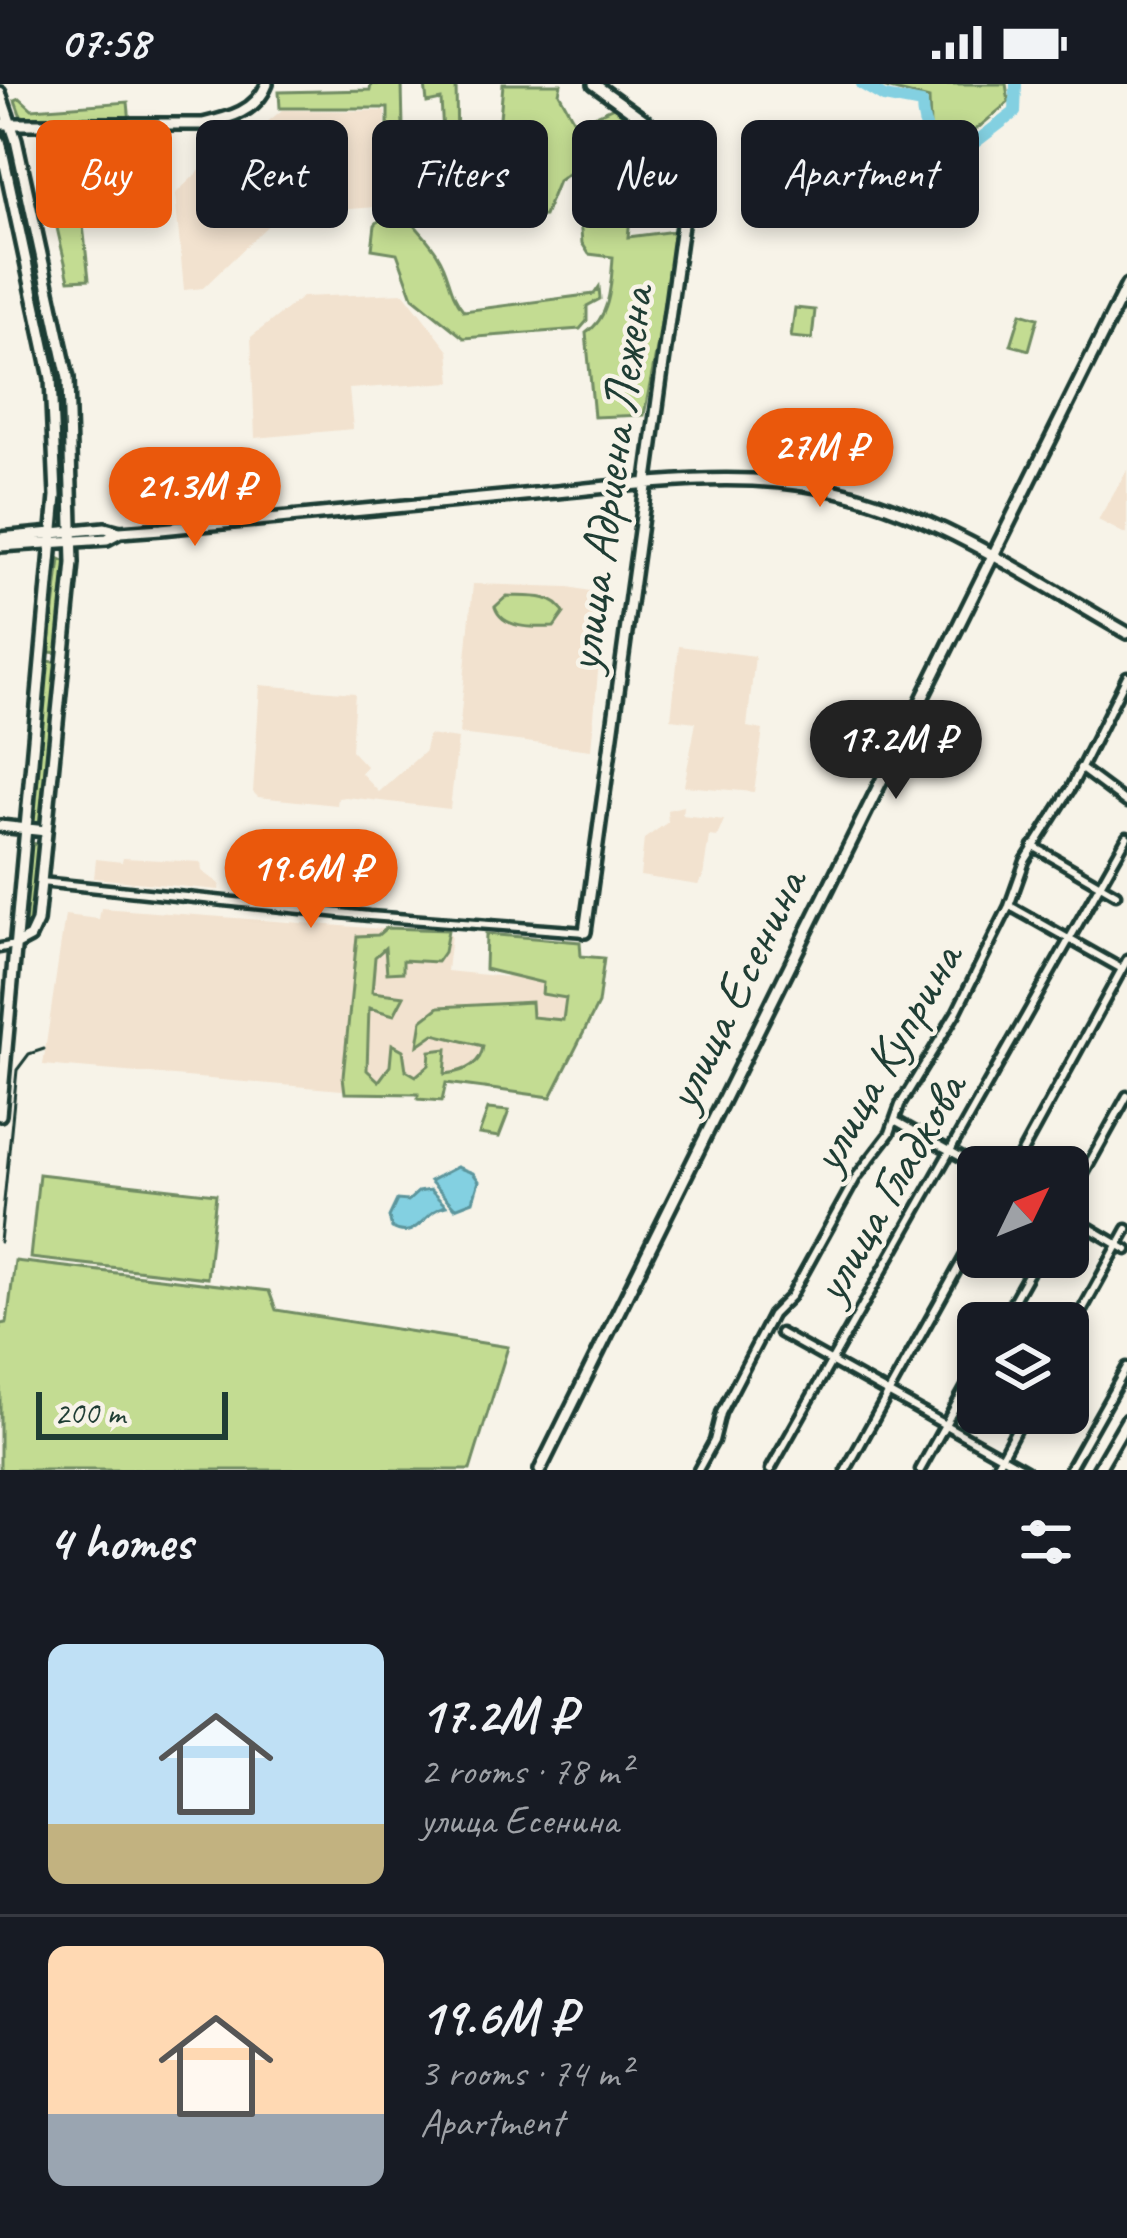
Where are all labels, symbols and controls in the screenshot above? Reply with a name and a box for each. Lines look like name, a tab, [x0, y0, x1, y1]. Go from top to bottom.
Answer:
text: 07:58	[60, 14, 149, 71]
chip: Buy	[36, 120, 172, 228]
chip: Rent	[196, 120, 348, 228]
chip: Filters	[372, 120, 548, 228]
chip: New	[572, 120, 717, 228]
chip: Apartment	[741, 120, 979, 228]
street label: улица Адриена Лежена	[550, 278, 668, 679]
pin: 27M ₽	[736, 408, 904, 510]
text: 27M ₽	[774, 422, 866, 471]
pin: 21.3M ₽	[84, 447, 306, 549]
text: 21.3M ₽	[136, 461, 254, 510]
pin: 17.2M ₽	[785, 700, 1007, 802]
text: 17.2M ₽	[837, 714, 955, 763]
pin: 19.6M ₽	[200, 829, 422, 931]
text: 19.6M ₽	[252, 843, 370, 892]
street label: улица Есенина	[648, 855, 822, 1123]
street label: улица Куприна	[792, 928, 978, 1186]
street label: улица Гладкова	[796, 1058, 982, 1316]
north arrow	[957, 1146, 1089, 1278]
map controls	[957, 1146, 1089, 1434]
button: layers	[957, 1302, 1089, 1434]
scale bar	[36, 1386, 228, 1439]
text: 200 m	[54, 1392, 125, 1434]
icon: filters	[1013, 1509, 1079, 1575]
text: 4 homes	[48, 1510, 192, 1574]
text: 17.2M ₽	[420, 1683, 575, 1747]
icon: home	[144, 1692, 288, 1836]
text: 2 rooms · 78 m²	[420, 1747, 631, 1796]
text: улица Есенина	[420, 1796, 618, 1845]
text: 19.6M ₽	[420, 1985, 575, 2049]
icon: home	[144, 1994, 288, 2138]
text: 3 rooms · 74 m²	[420, 2049, 631, 2098]
text: Apartment	[420, 2098, 563, 2147]

